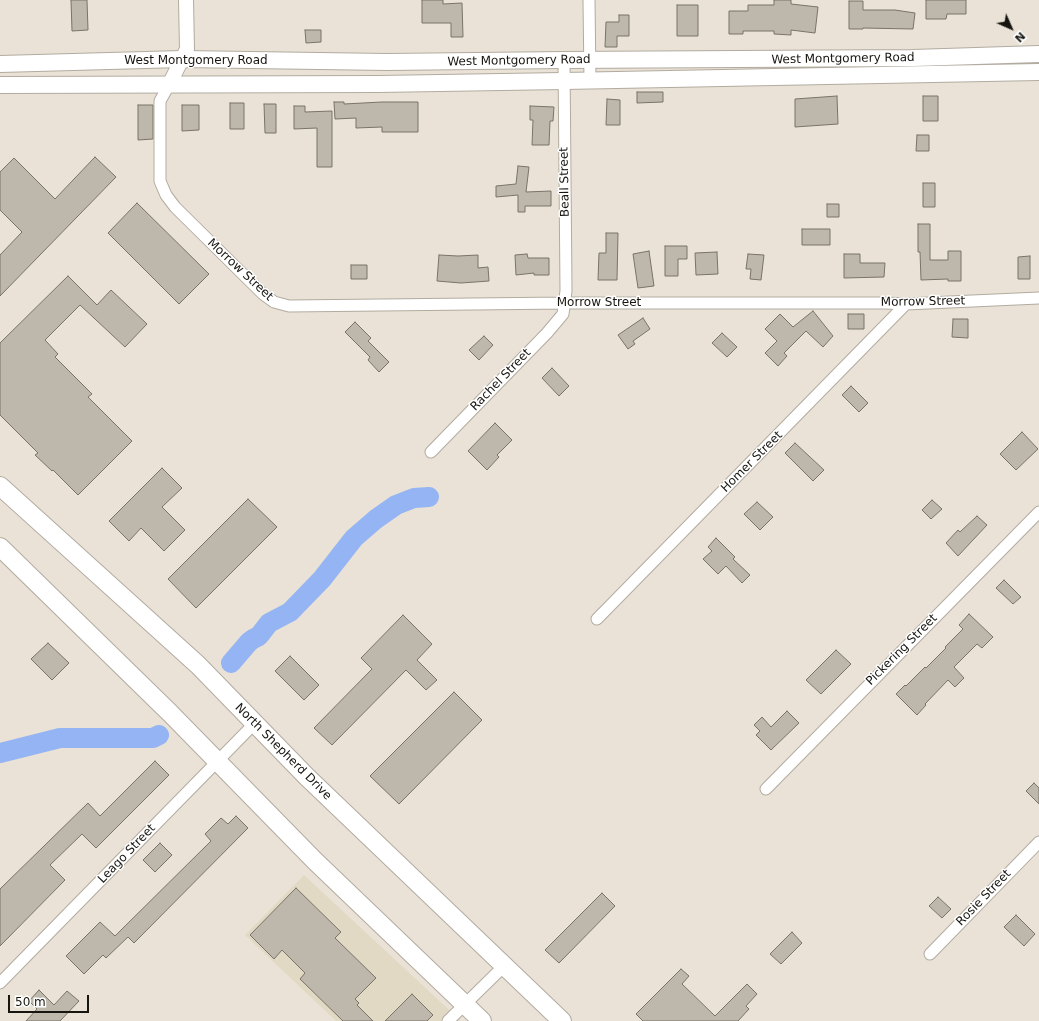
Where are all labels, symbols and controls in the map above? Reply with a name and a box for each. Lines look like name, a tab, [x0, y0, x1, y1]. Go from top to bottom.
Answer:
north arrow	[991, 8, 1031, 48]
text: N	[1012, 29, 1028, 45]
street label: West Montgomery Road	[771, 51, 915, 67]
street label: West Montgomery Road	[447, 53, 591, 69]
street label: West Montgomery Road	[124, 54, 268, 68]
street label: Beall Street	[557, 147, 573, 217]
street label: Morrow Street	[204, 236, 276, 304]
street label: Morrow Street	[881, 294, 965, 310]
street label: Morrow Street	[557, 296, 641, 310]
street label: Rachel Street	[468, 346, 534, 414]
street label: Homer Street	[718, 428, 786, 496]
street label: Pickering Street	[863, 611, 941, 689]
street label: North Shepherd Drive	[232, 701, 334, 803]
street label: Leago Street	[95, 822, 159, 886]
street label: Rosie Street	[954, 867, 1014, 929]
scale bar	[10, 987, 91, 1013]
text: 50 m	[15, 995, 46, 1009]

